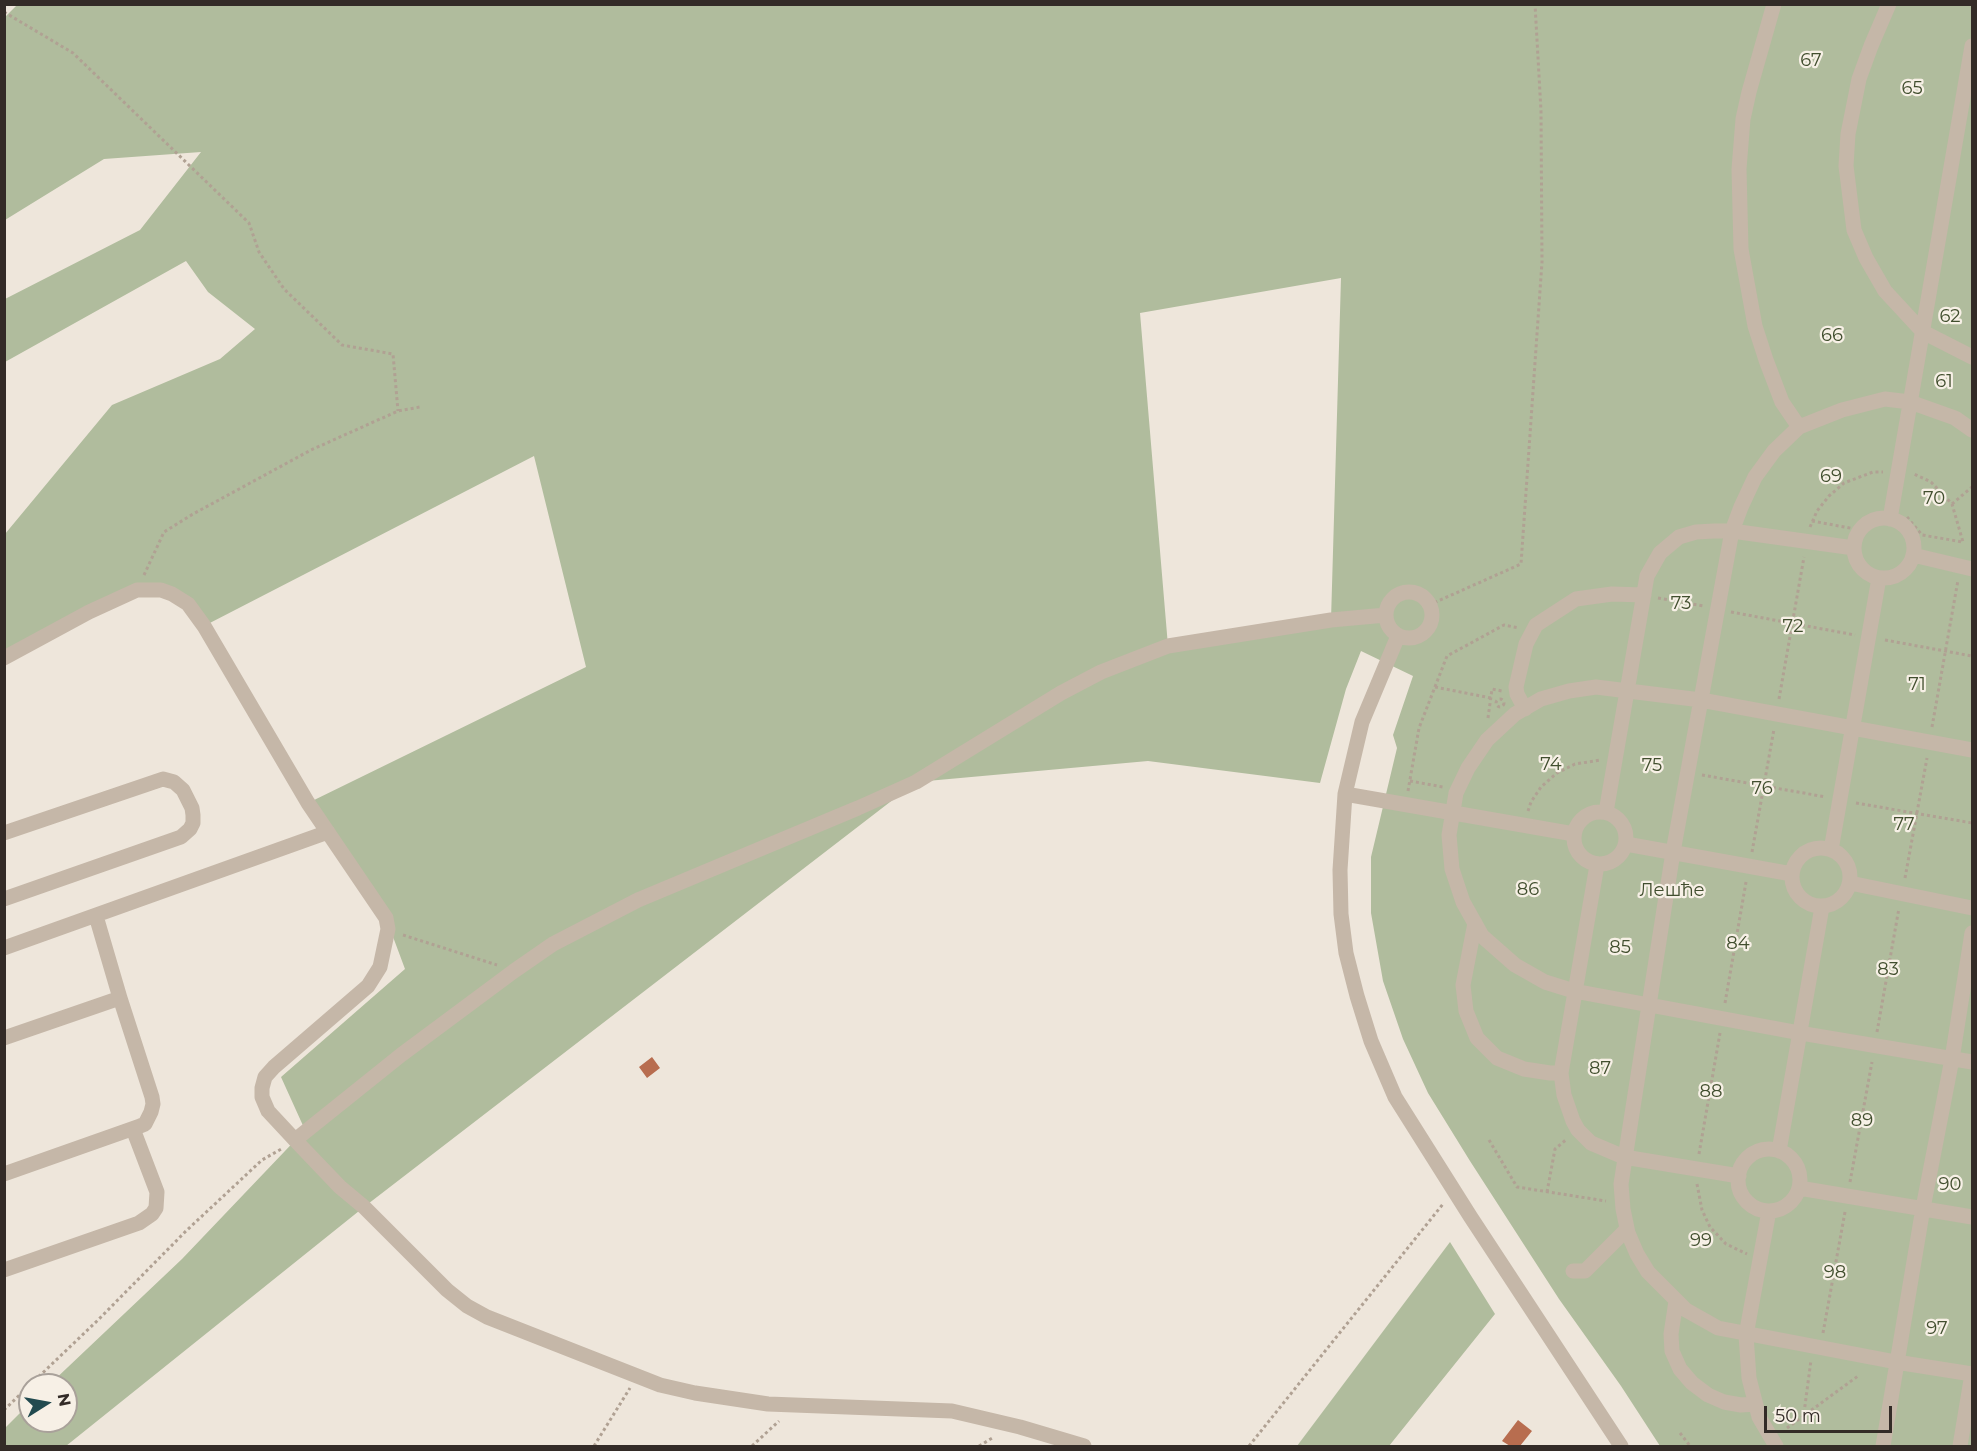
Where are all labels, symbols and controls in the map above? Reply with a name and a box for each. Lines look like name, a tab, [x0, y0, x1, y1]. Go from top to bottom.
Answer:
park label: 67	[1800, 50, 1822, 72]
park label: 65	[1901, 78, 1923, 100]
park label: 62	[1939, 306, 1961, 328]
park label: 66	[1821, 325, 1843, 347]
park label: 61	[1935, 371, 1953, 393]
park label: 69	[1820, 466, 1842, 488]
park label: 70	[1923, 488, 1945, 510]
park label: 73	[1671, 593, 1691, 615]
park label: 72	[1783, 616, 1803, 638]
park label: 71	[1908, 674, 1926, 696]
park label: 74	[1540, 754, 1562, 776]
park label: 75	[1642, 755, 1662, 777]
park label: 76	[1751, 778, 1773, 800]
park label: 77	[1893, 814, 1915, 836]
park label: 86	[1517, 879, 1539, 901]
park label: Лешће	[1639, 880, 1705, 902]
park label: 84	[1726, 933, 1750, 955]
park label: 85	[1609, 937, 1631, 959]
park label: 83	[1877, 959, 1899, 981]
park label: 87	[1589, 1058, 1611, 1080]
park label: 88	[1700, 1081, 1722, 1103]
park label: 89	[1851, 1110, 1873, 1132]
park label: 90	[1939, 1174, 1961, 1196]
park label: 99	[1690, 1230, 1712, 1252]
park label: 98	[1824, 1262, 1846, 1284]
park label: 97	[1926, 1318, 1948, 1340]
north arrow	[18, 1373, 78, 1433]
text: N	[54, 1392, 75, 1408]
scale bar	[1767, 1394, 1894, 1432]
text: 50 m	[1775, 1405, 1821, 1427]

